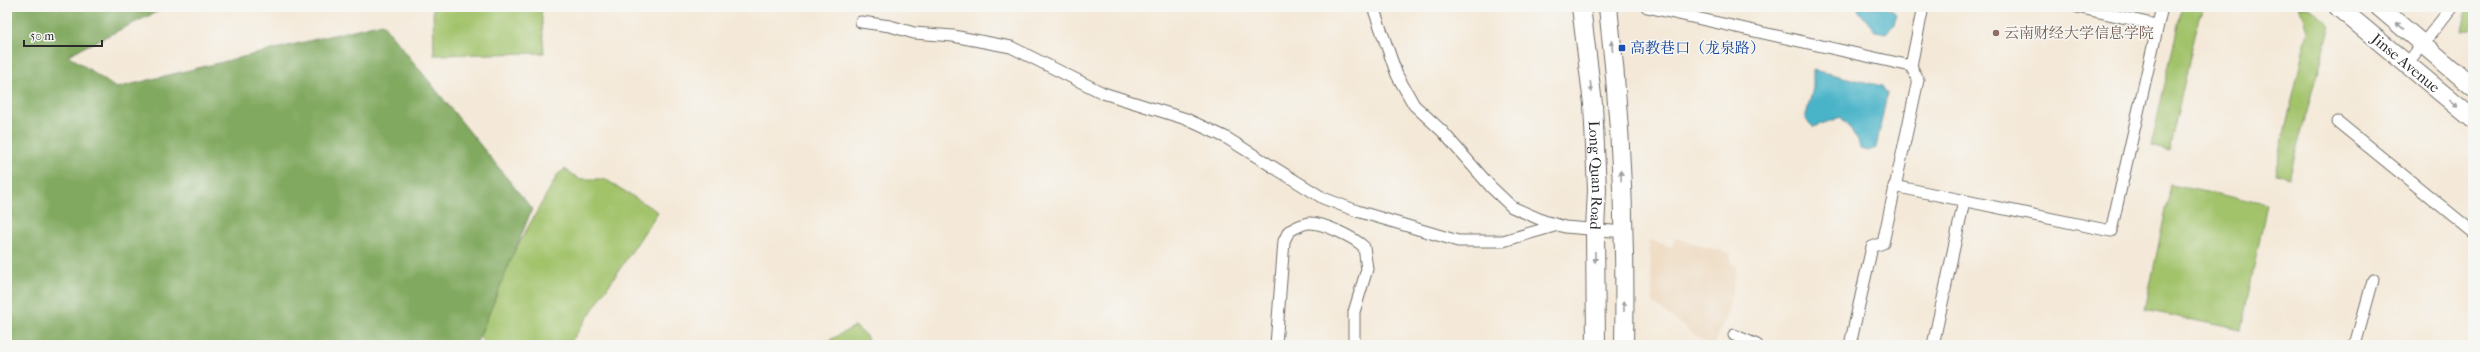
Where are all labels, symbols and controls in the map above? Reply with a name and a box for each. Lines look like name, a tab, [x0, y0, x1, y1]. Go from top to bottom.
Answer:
one-way arrow	[2395, 21, 2405, 31]
scale bar	[24, 22, 102, 48]
place label: 云南财经大学信息学院	[2004, 24, 2154, 42]
marker: 云南财经大学信息学院	[1991, 28, 2001, 38]
text: 50 m	[30, 29, 54, 43]
street label: Jinse Avenue	[2367, 29, 2444, 97]
place label: 高教巷口（龙泉路）	[1630, 39, 1765, 57]
one-way arrow	[1609, 40, 1615, 52]
marker: 高教巷口（龙泉路）	[1617, 43, 1627, 53]
one-way arrow	[1588, 81, 1595, 93]
one-way arrow	[2448, 99, 2459, 108]
street label: Long Quan Road	[1585, 120, 1606, 231]
one-way arrow	[1618, 170, 1625, 182]
one-way arrow	[1592, 251, 1598, 264]
one-way arrow	[1621, 299, 1627, 312]

